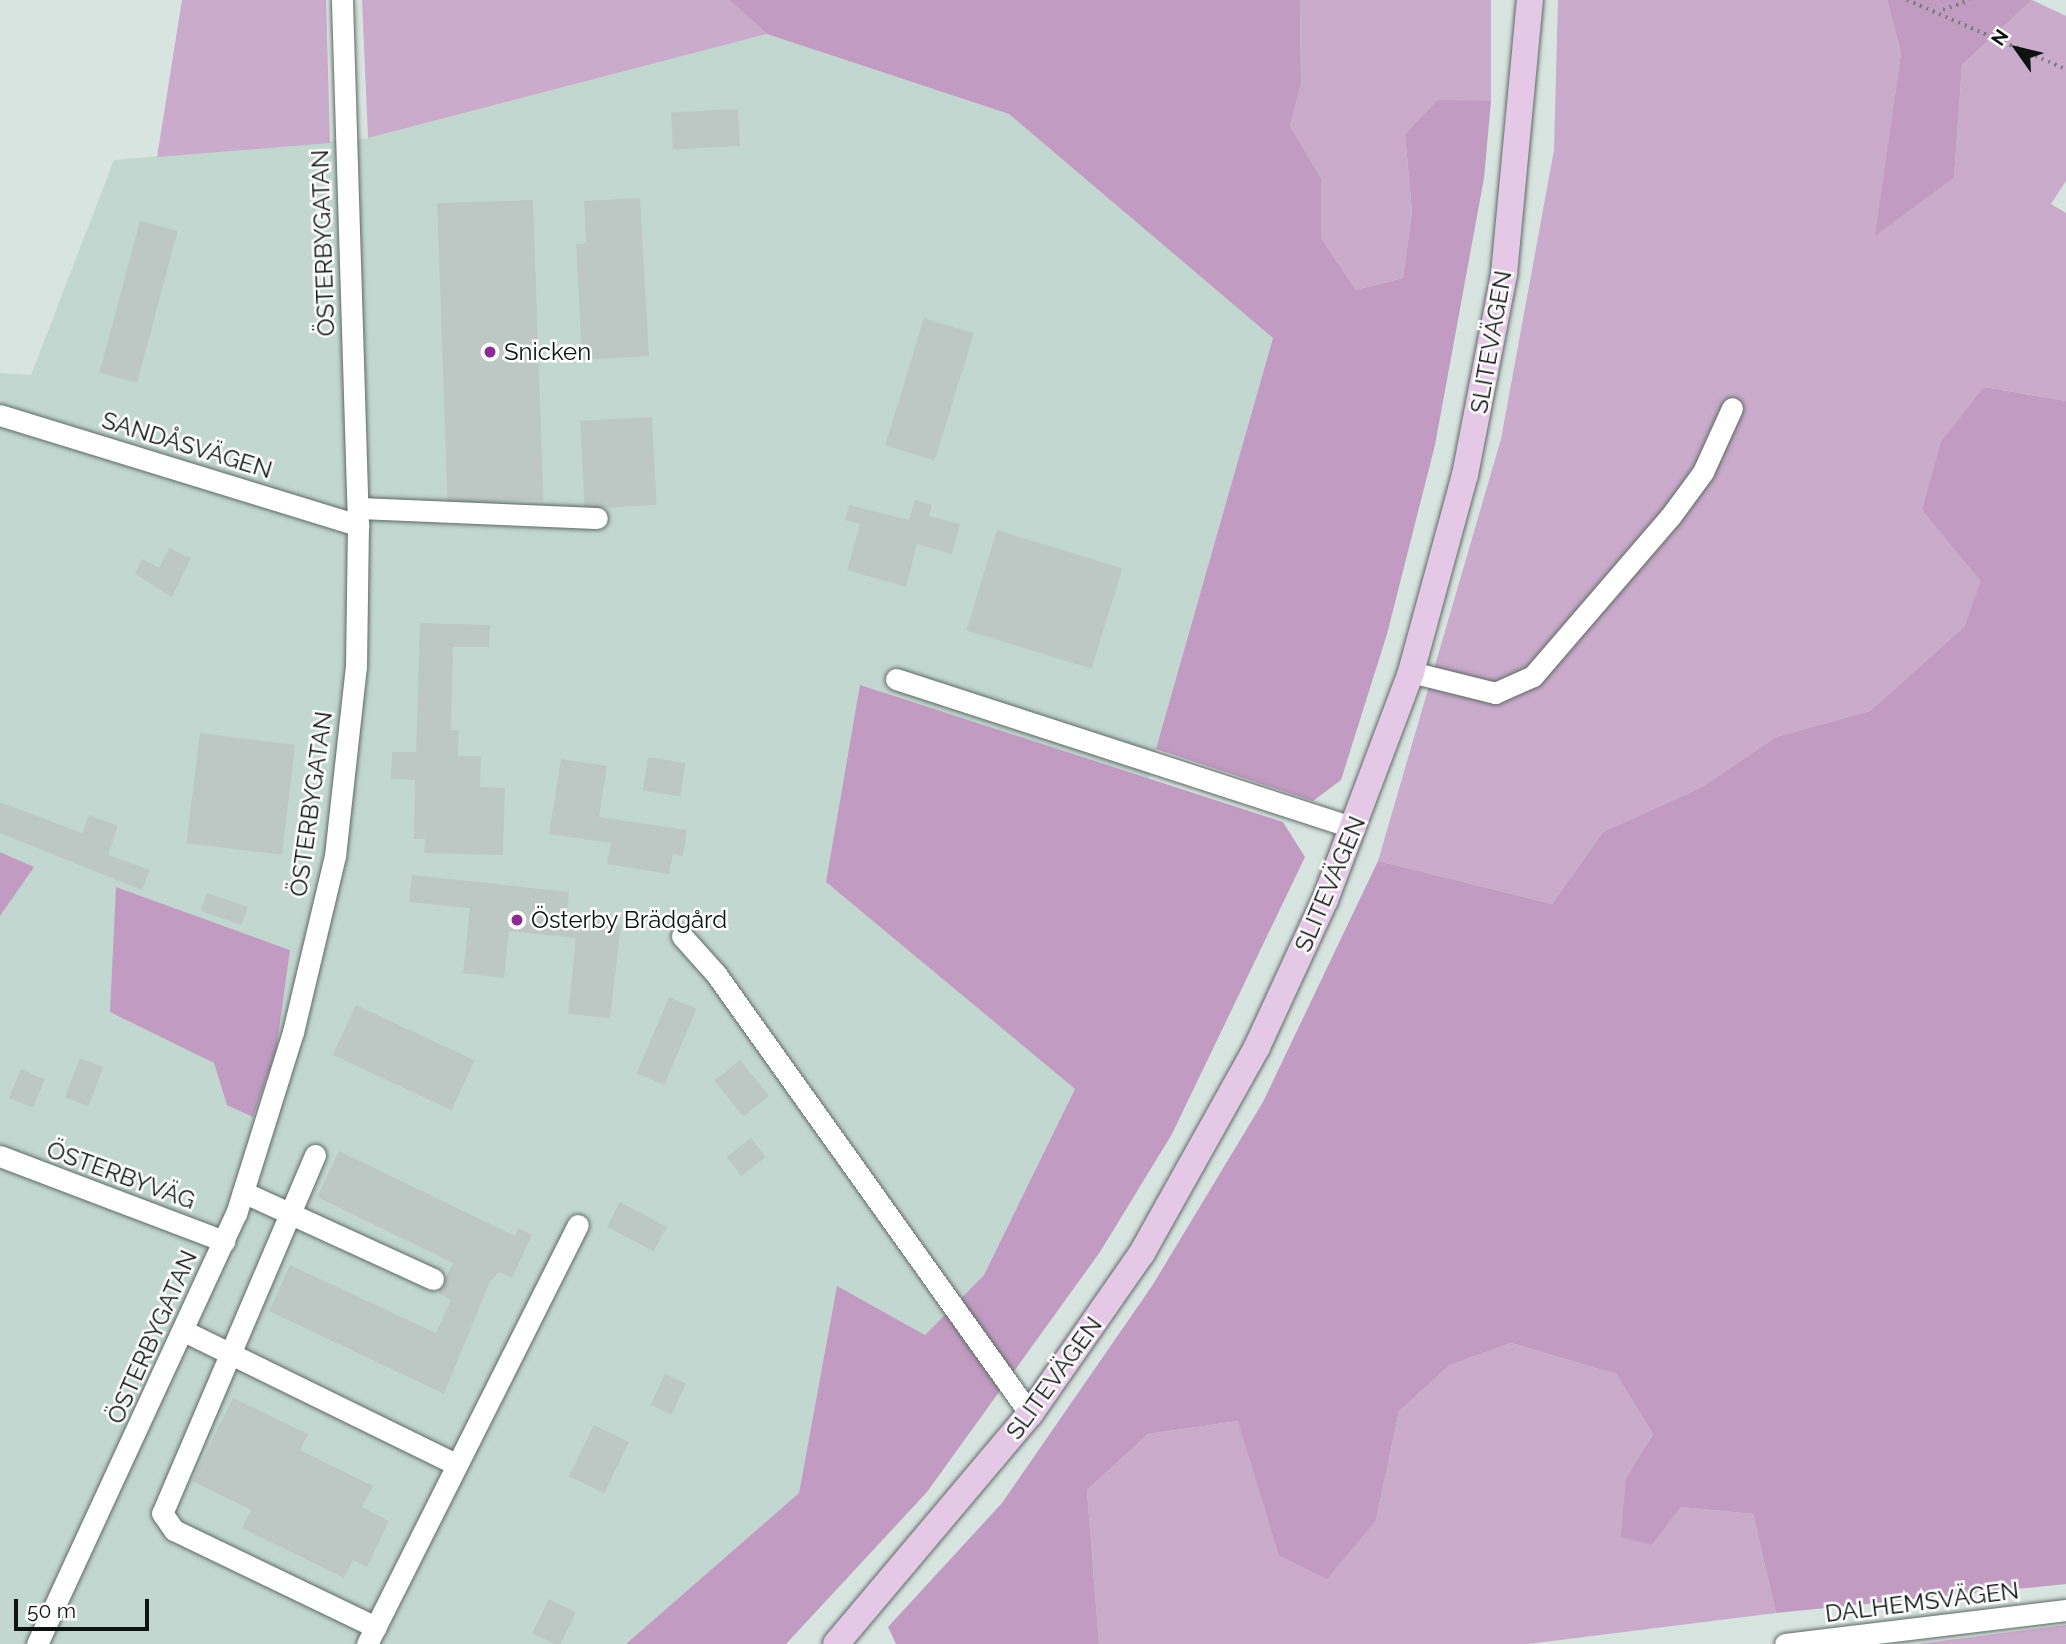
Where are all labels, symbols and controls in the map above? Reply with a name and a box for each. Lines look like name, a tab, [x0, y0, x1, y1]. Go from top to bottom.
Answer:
north arrow	[1982, 14, 2052, 84]
text: N	[1986, 25, 2013, 49]
street label: ÖSTERBYGATAN	[305, 149, 341, 337]
street label: SLITEVÄGEN	[1464, 268, 1518, 416]
place label: Snicken	[504, 338, 591, 366]
marker: Snicken	[482, 344, 498, 360]
street label: SANDÅSVÄGEN	[98, 405, 276, 485]
street label: ÖSTERBYGATAN	[284, 710, 338, 898]
street label: SLITEVÄGEN	[1288, 812, 1372, 956]
place label: Österby Brädgård	[531, 906, 728, 934]
marker: Österby Brädgård	[509, 912, 525, 928]
street label: ÖSTERBYVÄG	[43, 1135, 199, 1215]
street label: ÖSTERBYGATAN	[101, 1246, 203, 1428]
street label: SLITEVÄGEN	[1000, 1311, 1108, 1445]
street label: DALHEMSVÄGEN	[1823, 1576, 2021, 1628]
scale bar	[18, 1584, 152, 1628]
text: 50 m	[27, 1598, 76, 1623]

